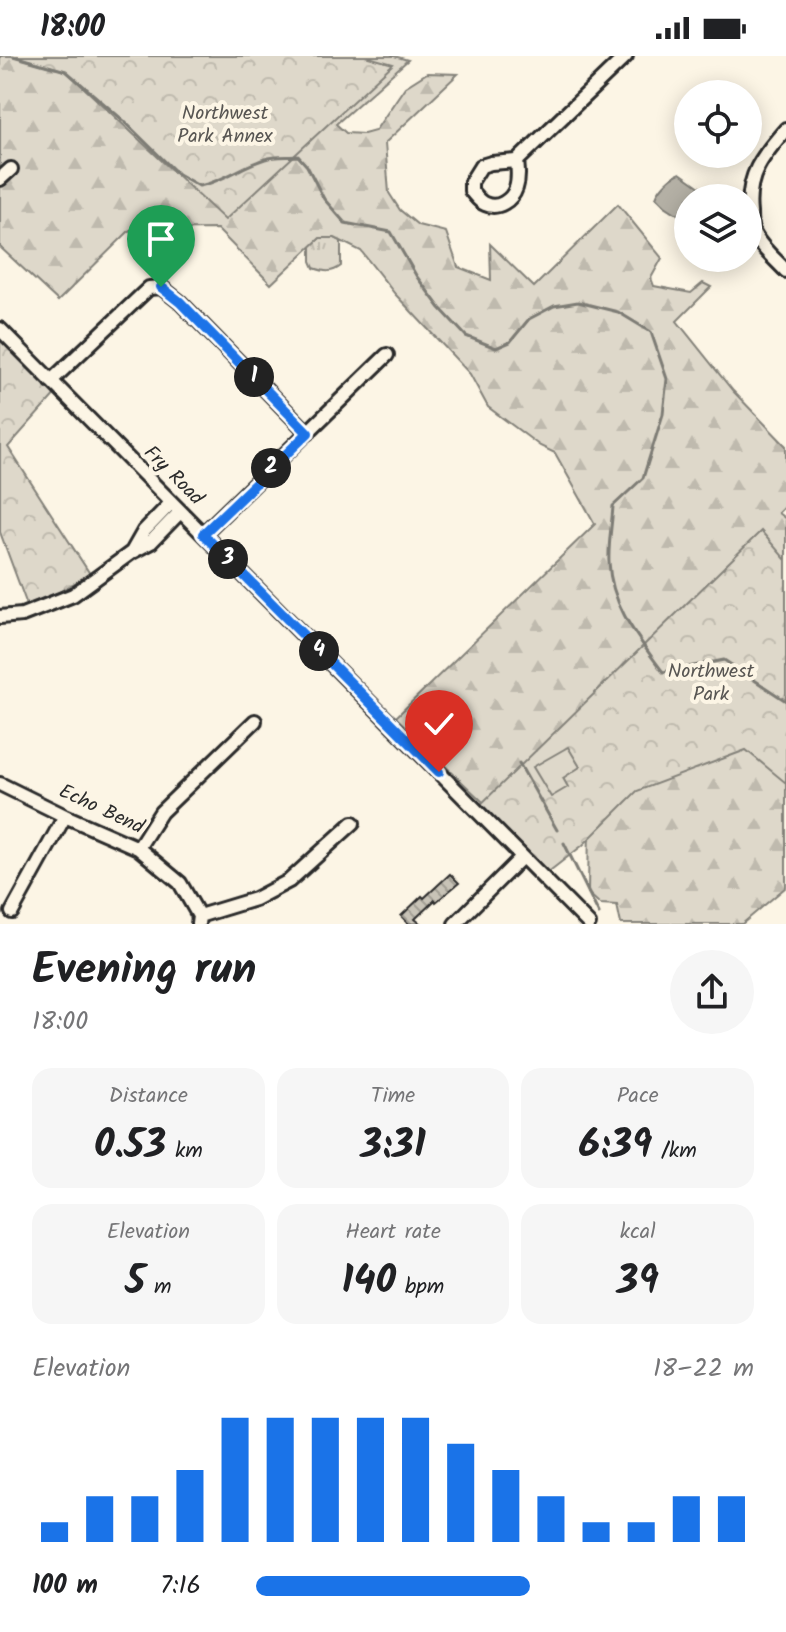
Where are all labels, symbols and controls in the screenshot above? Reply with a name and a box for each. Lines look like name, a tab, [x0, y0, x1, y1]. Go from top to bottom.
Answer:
text: 18:00	[40, 4, 105, 52]
map controls	[674, 80, 762, 272]
button: locate	[674, 80, 762, 168]
park label: Northwest Park Annex	[177, 98, 273, 153]
button: layers	[674, 184, 762, 272]
pin	[127, 205, 195, 287]
icon: arrive	[139, 217, 183, 261]
pin: 1	[234, 357, 274, 397]
text: 1	[251, 359, 257, 394]
street label: Fry Road	[135, 438, 211, 514]
pin: 2	[251, 448, 291, 488]
text: 2	[265, 450, 277, 485]
pin: 3	[208, 539, 248, 579]
text: 3	[222, 541, 234, 576]
pin: 4	[299, 631, 339, 671]
text: 4	[313, 633, 325, 668]
park label: Northwest Park	[668, 656, 754, 711]
pin	[405, 690, 473, 772]
icon: check	[417, 702, 461, 746]
street label: Echo Bend	[53, 776, 150, 844]
text: Evening run	[32, 936, 256, 1006]
button: share	[670, 950, 754, 1034]
text: 18:00	[32, 1001, 88, 1043]
text: Distance	[109, 1079, 188, 1114]
text: Time	[371, 1079, 415, 1114]
text: Pace	[617, 1079, 659, 1114]
text: 0.53	[94, 1114, 166, 1178]
text: 3:31	[360, 1114, 426, 1178]
text: 6:39	[579, 1114, 652, 1178]
text: km	[166, 1134, 203, 1169]
text: /km	[652, 1134, 697, 1169]
text: Elevation	[107, 1215, 190, 1250]
text: Heart rate	[345, 1215, 441, 1250]
text: kcal	[620, 1215, 656, 1250]
text: 5	[125, 1250, 145, 1314]
text: 140	[342, 1250, 396, 1314]
text: 39	[617, 1250, 659, 1314]
text: m	[145, 1270, 172, 1305]
text: bpm	[396, 1270, 444, 1305]
text: Elevation	[32, 1348, 130, 1390]
text: 18–22 m	[653, 1348, 754, 1390]
text: 100 m	[32, 1565, 98, 1607]
text: 7:16	[160, 1565, 201, 1607]

